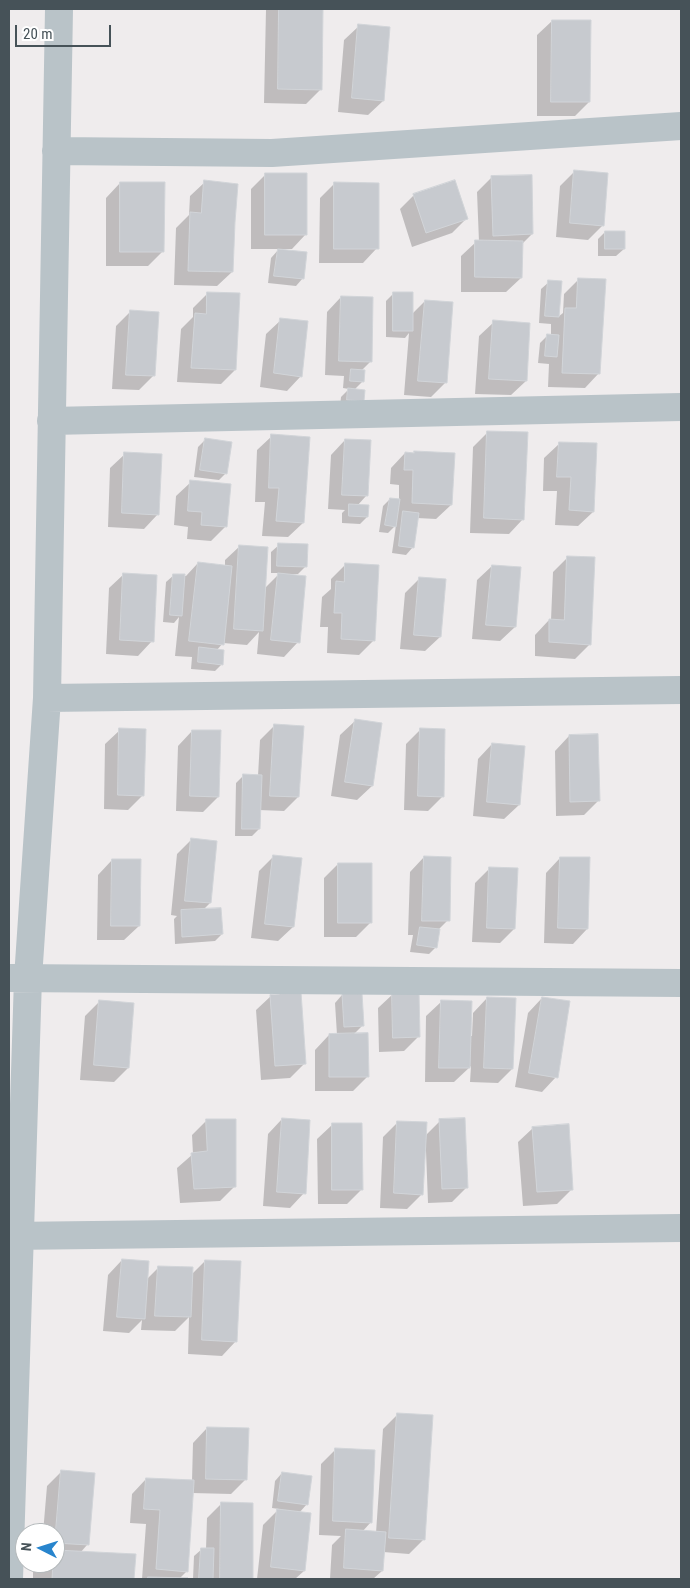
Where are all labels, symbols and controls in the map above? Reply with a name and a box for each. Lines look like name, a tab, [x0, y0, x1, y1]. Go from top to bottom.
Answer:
scale bar	[18, 15, 114, 47]
text: 20 m	[23, 25, 53, 43]
north arrow	[15, 1523, 65, 1573]
text: N	[18, 1542, 34, 1552]

